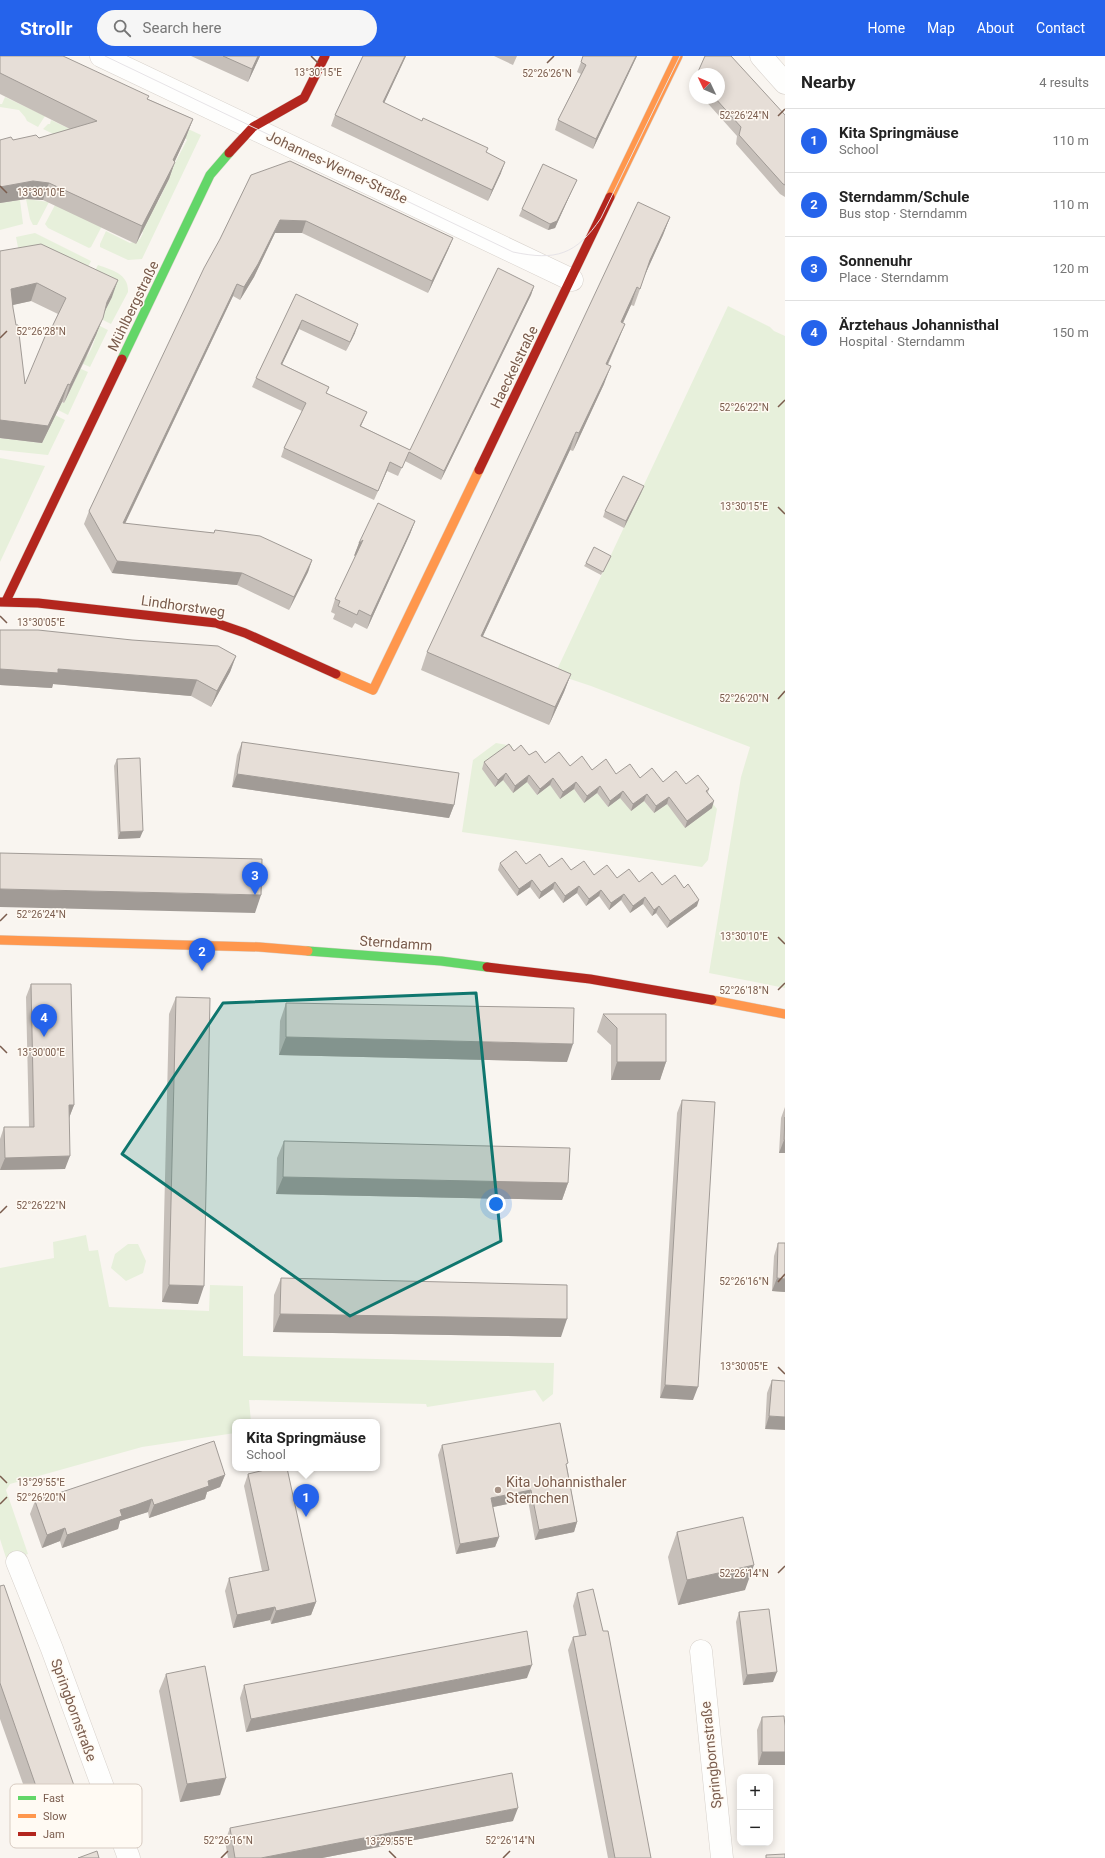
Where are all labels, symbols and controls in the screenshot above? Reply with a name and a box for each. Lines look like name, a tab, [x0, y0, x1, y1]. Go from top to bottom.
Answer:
search box	[97, 10, 377, 46]
text: Strollr	[20, 17, 73, 40]
icon: search	[111, 17, 133, 39]
text: Search here	[143, 19, 221, 37]
text: Home	[867, 20, 905, 36]
text: Map	[927, 20, 955, 36]
text: About	[977, 20, 1014, 36]
text: Contact	[1036, 20, 1085, 36]
text: 13°30'15"E	[294, 67, 342, 78]
text: 52°26'26"N	[522, 68, 572, 79]
north arrow	[689, 68, 725, 104]
text: Nearby	[801, 72, 856, 92]
text: 4 results	[1039, 75, 1089, 90]
text: 52°26'24"N	[719, 110, 769, 121]
text: Kita Springmäuse	[839, 124, 959, 142]
street label: Johannes-Werner-Straße	[264, 127, 410, 207]
text: 1	[810, 133, 818, 148]
text: 110 m	[1052, 133, 1089, 148]
text: School	[839, 142, 879, 157]
text: 13°30'10"E	[17, 187, 65, 198]
text: Sterndamm/Schule	[839, 188, 969, 206]
text: 2	[810, 197, 818, 212]
text: 110 m	[1052, 197, 1089, 212]
text: Bus stop · Sterndamm	[839, 206, 967, 221]
text: Sonnenuhr	[839, 252, 912, 270]
street label: Mühlbergstraße	[104, 258, 162, 354]
text: 3	[810, 261, 818, 276]
text: 120 m	[1052, 261, 1089, 276]
text: Place · Sterndamm	[839, 270, 949, 285]
text: Ärztehaus Johannisthal	[839, 316, 999, 334]
street label: Haeckelstraße	[487, 323, 541, 411]
text: 4	[810, 325, 818, 340]
text: 150 m	[1052, 325, 1089, 340]
text: 52°26'28"N	[16, 326, 66, 337]
text: Hospital · Sterndamm	[839, 334, 965, 349]
text: 52°26'22"N	[719, 402, 769, 413]
text: 13°30'15"E	[720, 501, 768, 512]
street label: Lindhorstweg	[140, 592, 226, 620]
text: 13°30'05"E	[17, 617, 65, 628]
text: 52°26'20"N	[719, 693, 769, 704]
pin: 3	[242, 862, 268, 895]
text: 52°26'24"N	[16, 909, 66, 920]
text: 13°30'10"E	[720, 931, 768, 942]
street label: Sterndamm	[359, 932, 433, 954]
pin: 2	[189, 938, 215, 971]
text: 52°26'18"N	[719, 985, 769, 996]
pin: 4	[31, 1004, 57, 1037]
text: 13°30'00"E	[17, 1047, 65, 1058]
your location	[486, 1194, 506, 1214]
text: 52°26'22"N	[16, 1200, 66, 1211]
text: 52°26'16"N	[719, 1276, 769, 1287]
text: 13°30'05"E	[720, 1361, 768, 1372]
popup	[232, 1419, 380, 1471]
text: Kita Springmäuse	[246, 1429, 366, 1447]
text: School	[246, 1447, 286, 1462]
place label: Kita Johannisthaler Sternchen	[506, 1474, 627, 1506]
text: 13°29'55"E	[17, 1477, 65, 1488]
pin: 1	[293, 1484, 319, 1517]
marker: Kita Johannisthaler Sternchen	[493, 1485, 503, 1495]
text: 52°26'20"N	[16, 1492, 66, 1503]
text: 52°26'14"N	[719, 1568, 769, 1579]
street label: Springbornstraße	[48, 1657, 100, 1763]
street label: Springbornstraße	[697, 1701, 725, 1809]
map controls	[737, 1774, 773, 1846]
button: +	[737, 1774, 773, 1810]
legend	[10, 1784, 142, 1848]
text: Fast	[43, 1792, 65, 1805]
text: Slow	[43, 1810, 67, 1823]
button: −	[737, 1810, 773, 1846]
text: Jam	[43, 1828, 65, 1841]
text: 52°26'16"N	[203, 1835, 253, 1846]
text: 52°26'14"N	[485, 1835, 535, 1846]
text: 13°29'55"E	[365, 1836, 413, 1847]

